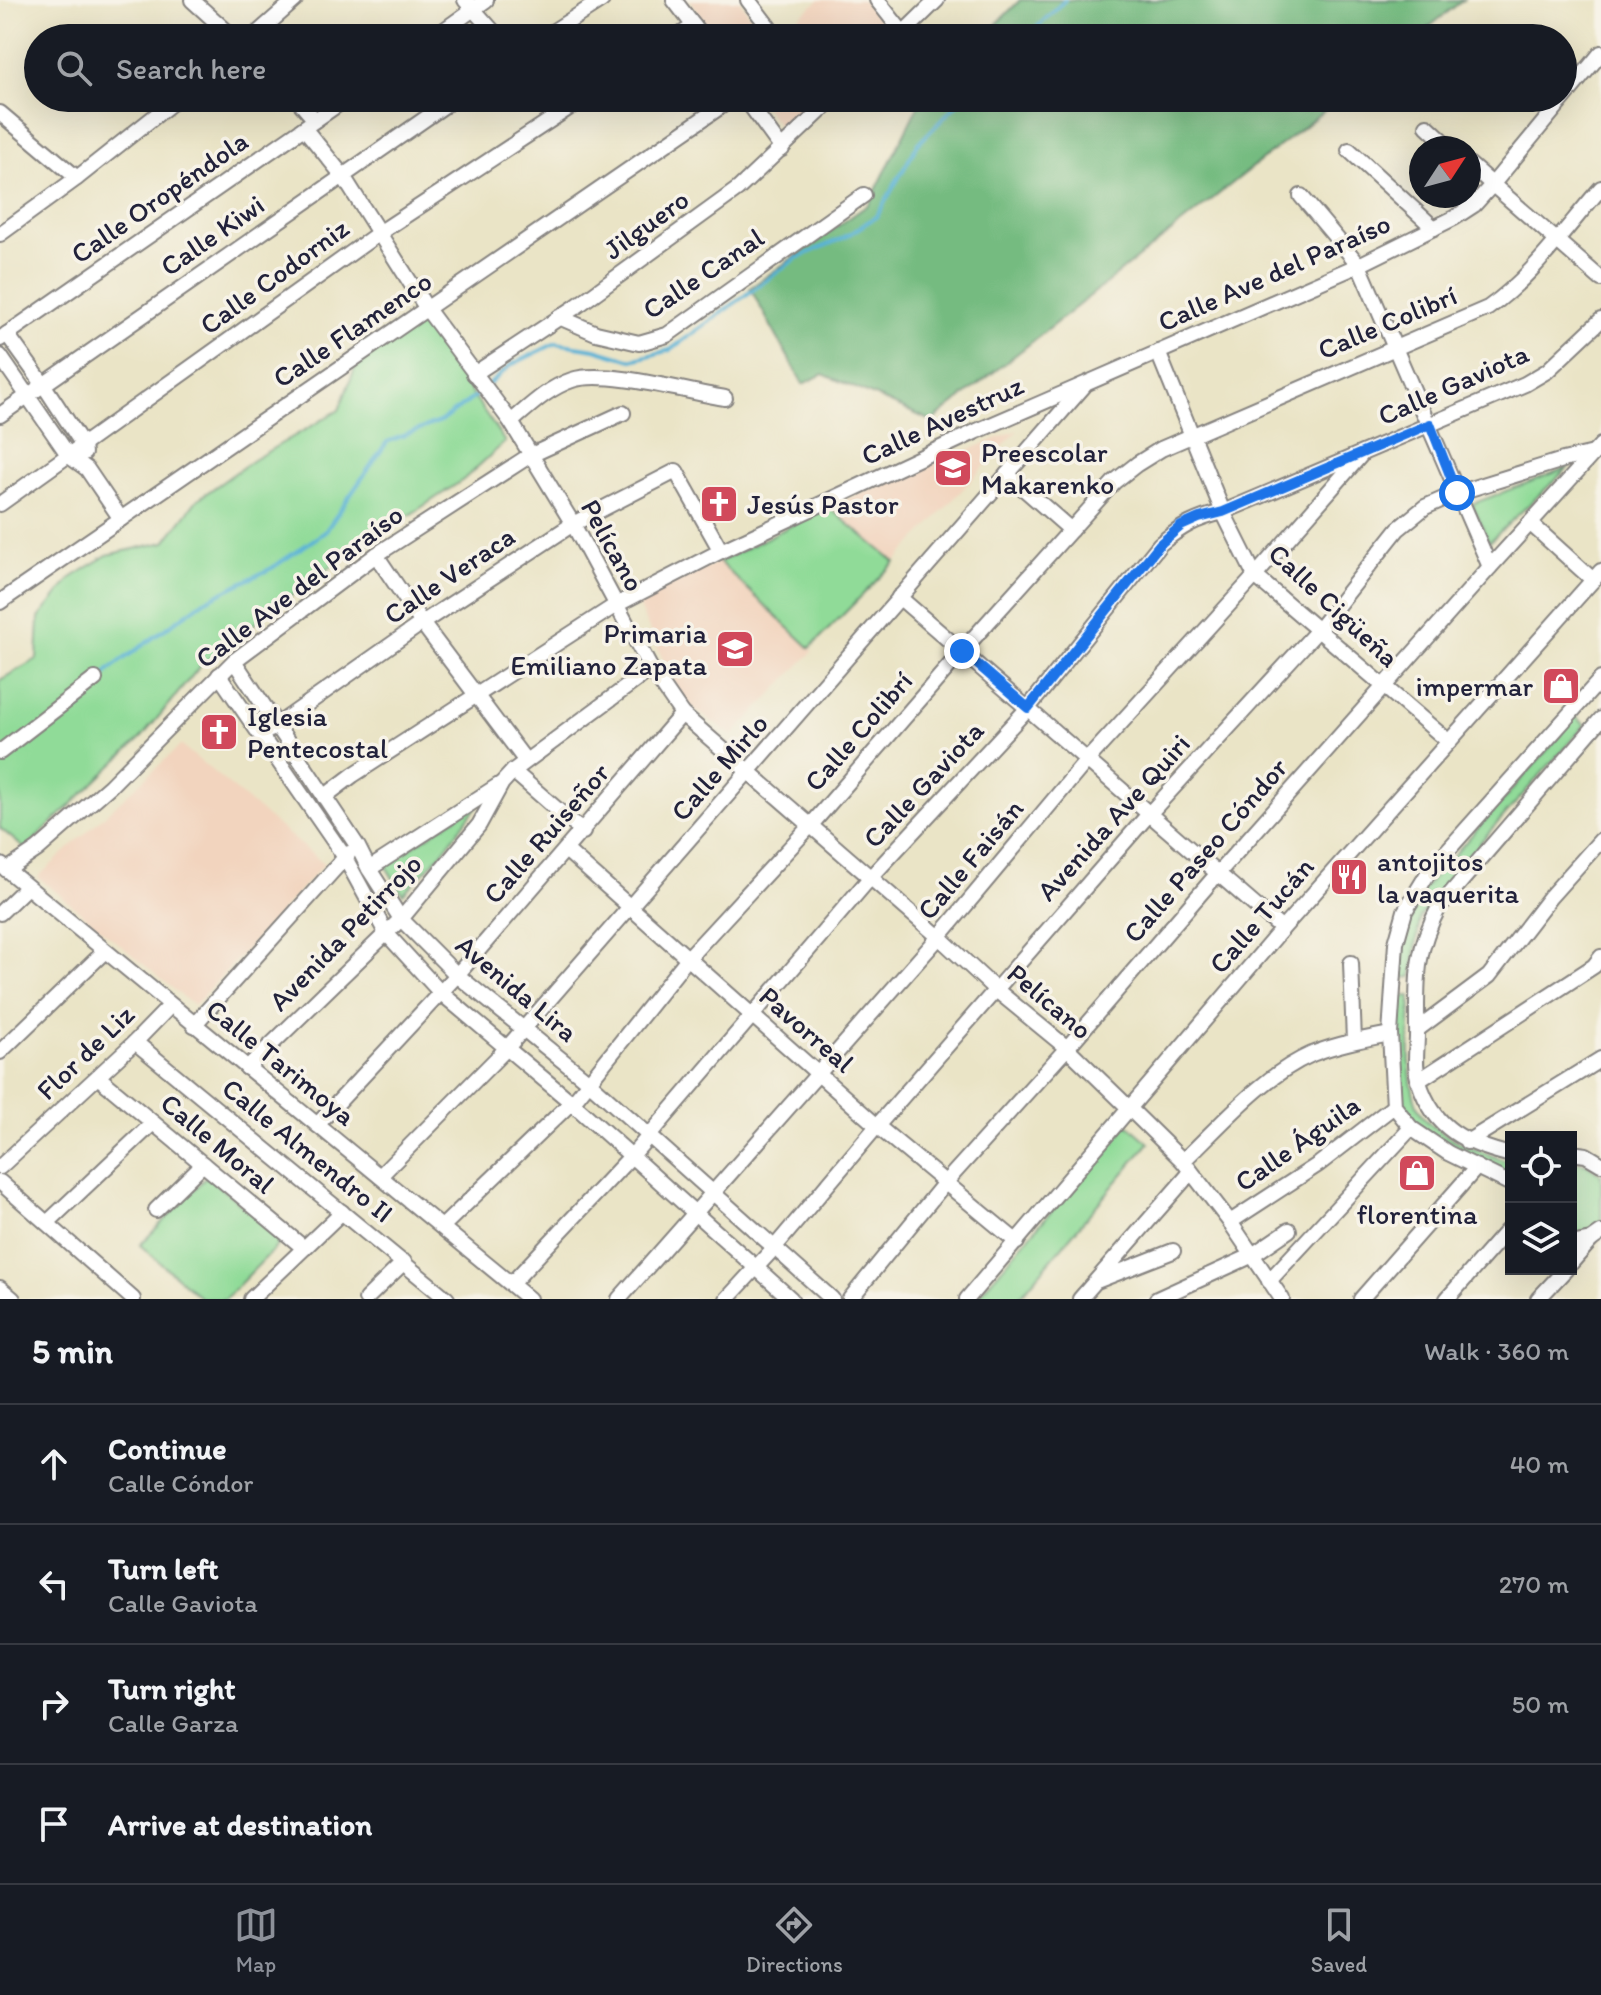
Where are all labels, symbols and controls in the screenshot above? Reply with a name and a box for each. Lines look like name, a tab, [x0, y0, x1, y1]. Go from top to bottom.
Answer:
search box	[24, 24, 1577, 112]
icon: search	[52, 46, 96, 90]
text: Search here	[116, 50, 266, 87]
street label: Calle Oropéndola	[64, 123, 254, 271]
north arrow	[1409, 136, 1481, 208]
street label: Jilguero	[597, 182, 695, 266]
street label: Calle Kiwi	[154, 187, 270, 283]
street label: Calle Ave del Paraíso	[1152, 205, 1396, 339]
street label: Calle Codorniz	[193, 211, 355, 341]
street label: Calle Canal	[636, 220, 770, 326]
street label: Calle Flamenco	[266, 263, 438, 395]
street label: Calle Colibrí	[1312, 278, 1462, 366]
street label: Calle Gaviota	[1372, 335, 1534, 432]
street label: Calle Avestruz	[856, 368, 1028, 472]
place label: Preescolar Makarenko	[981, 435, 1114, 501]
school or university icon: Preescolar Makarenko	[932, 447, 974, 489]
route start	[1439, 475, 1475, 511]
church icon: Jesús Pastor	[698, 483, 740, 525]
place label: Jesús Pastor	[747, 487, 899, 521]
street label: Pelícano	[574, 493, 652, 597]
street label: Calle Ave del Paraíso	[189, 497, 409, 675]
street label: Calle Veraca	[377, 519, 521, 631]
street label: Calle Cigüeña	[1262, 536, 1406, 674]
place label: Primaria Emiliano Zapata	[511, 616, 707, 682]
school or university icon: Primaria Emiliano Zapata	[714, 628, 756, 670]
route end	[944, 633, 980, 669]
street label: Calle Colibrí	[797, 664, 919, 798]
shop icon: impermar	[1540, 665, 1582, 707]
place label: impermar	[1415, 669, 1533, 703]
place label: Iglesia Pentecostal	[247, 699, 388, 765]
street label: Calle Mirlo	[663, 706, 775, 828]
church icon: Iglesia Pentecostal	[198, 711, 240, 753]
street label: Calle Gaviota	[856, 713, 991, 855]
street label: Avenida Ave Quiri	[1029, 727, 1197, 907]
street label: Calle Paseo Cóndor	[1116, 751, 1294, 949]
street label: Calle Ruiseñor	[476, 756, 616, 910]
street label: Calle Faisán	[910, 792, 1030, 926]
place label: antojitos la vaquerita	[1377, 844, 1520, 910]
street label: Avenida Petirrojo	[261, 846, 429, 1018]
street label: Calle Tucán	[1201, 850, 1321, 980]
restaurant icon: antojitos la vaquerita	[1328, 856, 1370, 898]
street label: Avenida Lira	[449, 927, 585, 1049]
street label: Pelícano	[1001, 956, 1099, 1046]
street label: Pavorreal	[753, 979, 861, 1079]
street label: Calle Tarimoya	[200, 992, 363, 1133]
street label: Flor de Liz	[29, 997, 141, 1107]
street label: Calle Almendro II	[215, 1071, 401, 1229]
street label: Calle Moral	[154, 1085, 282, 1201]
street label: Calle Águila	[1228, 1087, 1366, 1198]
map controls	[1505, 1131, 1577, 1275]
button: locate	[1505, 1131, 1577, 1203]
shop icon: florentina	[1396, 1152, 1438, 1194]
place label: florentina	[1356, 1197, 1478, 1231]
button: layers	[1505, 1203, 1577, 1275]
text: 5 min	[32, 1331, 113, 1372]
text: Walk · 360 m	[1424, 1335, 1569, 1367]
text: Continue	[108, 1430, 227, 1467]
icon: ahead	[32, 1442, 76, 1486]
text: 40 m	[1510, 1448, 1569, 1480]
text: Calle Cóndor	[108, 1467, 253, 1499]
text: Turn left	[108, 1550, 219, 1587]
icon: left	[32, 1562, 76, 1606]
text: 270 m	[1499, 1568, 1569, 1600]
text: Calle Gaviota	[108, 1587, 258, 1619]
text: Turn right	[108, 1670, 236, 1707]
icon: right	[32, 1682, 76, 1726]
text: 50 m	[1512, 1688, 1569, 1720]
text: Calle Garza	[108, 1707, 239, 1739]
icon: arrive	[32, 1802, 76, 1846]
text: Arrive at destination	[108, 1806, 372, 1843]
tab: Map	[234, 1903, 278, 1978]
tab: Directions	[746, 1903, 843, 1978]
tab: Saved	[1311, 1903, 1367, 1978]

